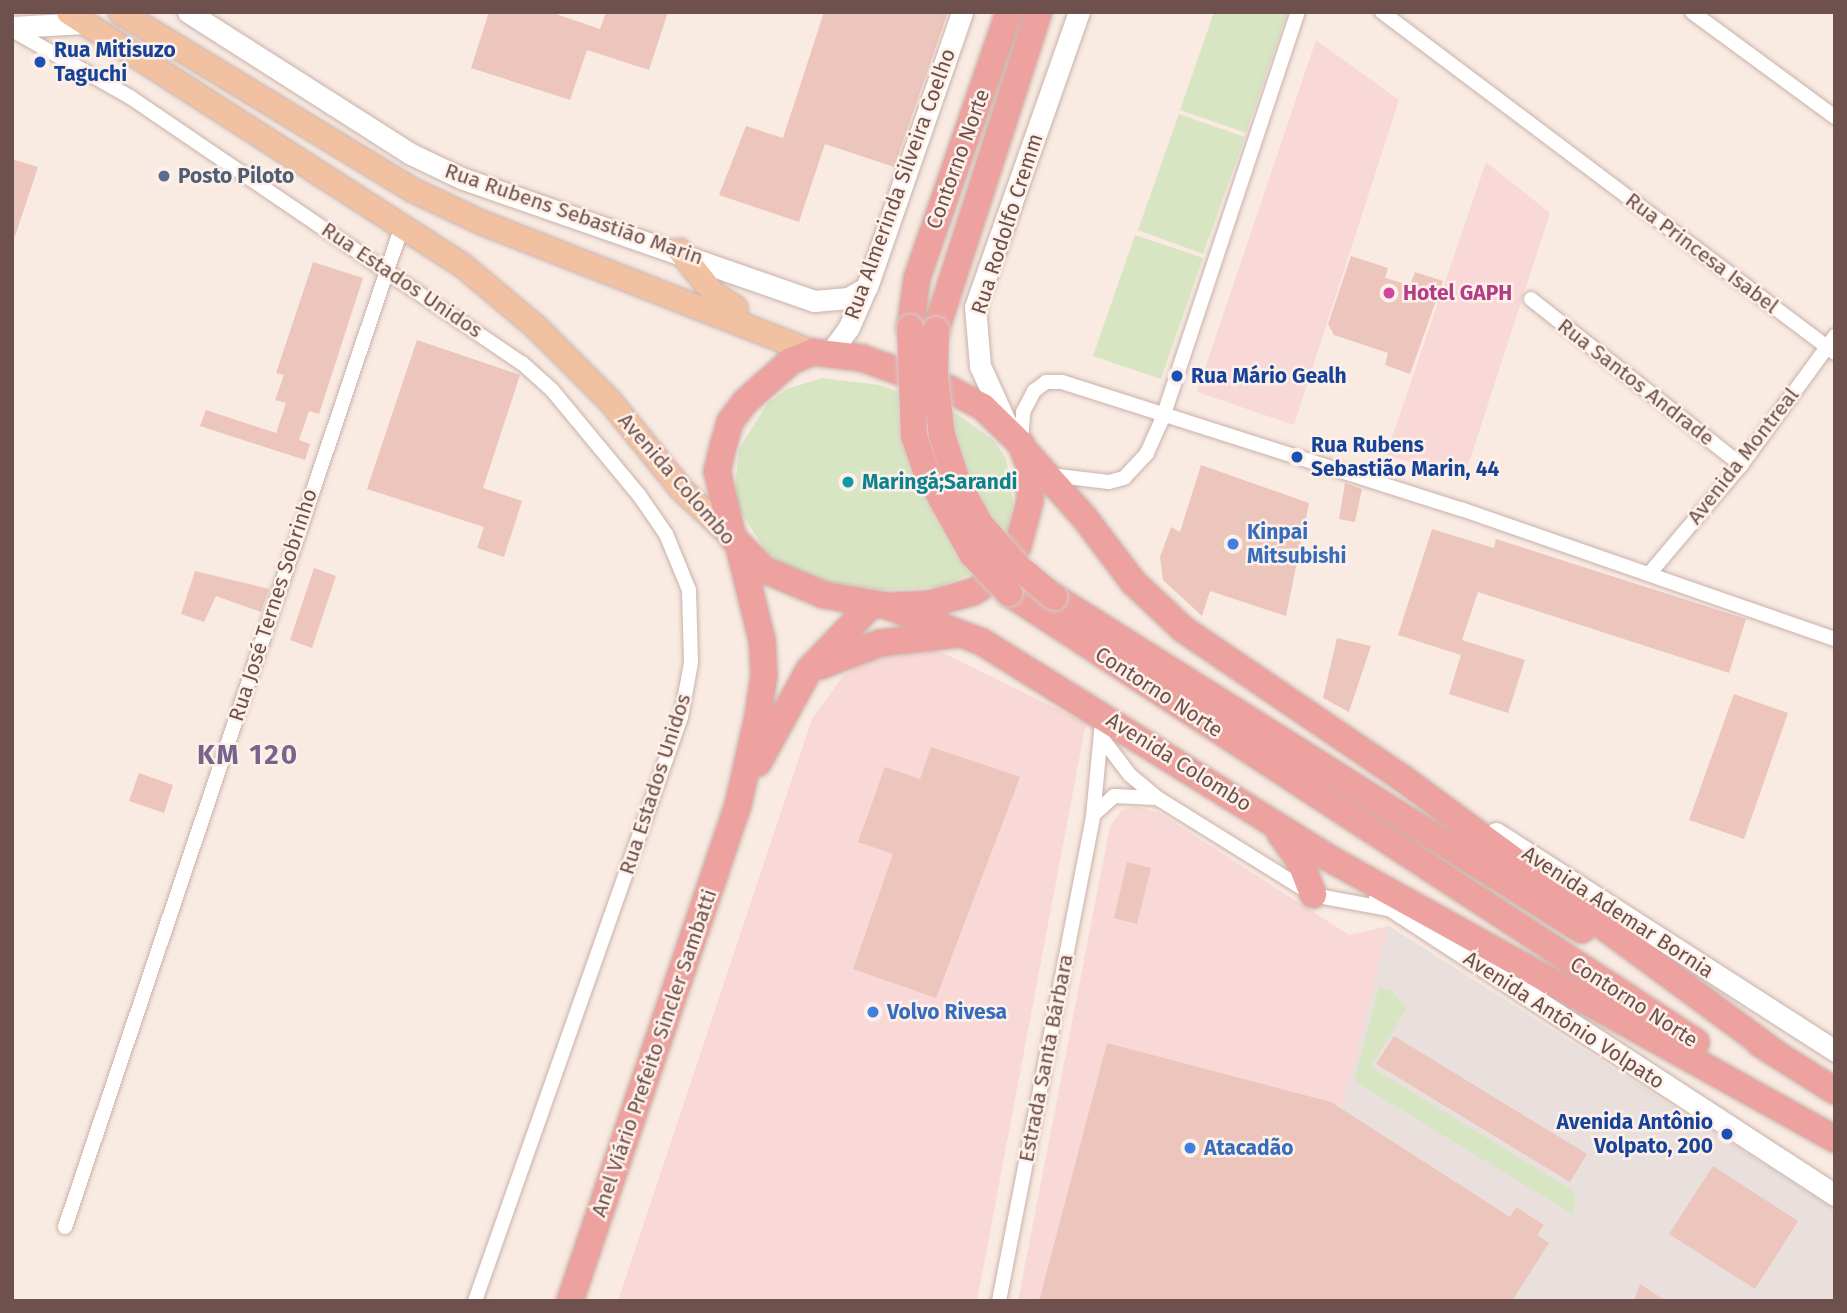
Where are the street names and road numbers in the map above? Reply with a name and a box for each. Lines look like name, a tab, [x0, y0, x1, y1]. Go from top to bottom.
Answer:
street label: Rua Almerinda Silveira Coelho	[839, 45, 961, 323]
street label: Contorno Norte	[921, 86, 995, 232]
street label: Rua Rodolfo Cremm	[966, 130, 1048, 318]
street label: Rua Rubens Sebastião Marin	[442, 158, 706, 270]
street label: Rua Princesa Isabel	[1621, 187, 1783, 319]
street label: Rua Estados Unidos	[317, 217, 487, 343]
street label: Rua Santos Andrade	[1553, 313, 1719, 451]
street label: Avenida Montreal	[1682, 383, 1804, 529]
street label: Avenida Colombo	[613, 408, 741, 550]
street label: Rua José Ternes Sobrinho	[223, 486, 323, 724]
street label: Contorno Norte	[1090, 641, 1228, 743]
street label: Rua Estados Unidos	[614, 690, 696, 878]
street label: Avenida Colombo	[1102, 707, 1256, 817]
street label: Avenida Ademar Bornia	[1517, 841, 1719, 983]
street label: Anel Viário Prefeito Sincler Sambatti	[586, 886, 722, 1220]
street label: Avenida Antônio Volpato	[1459, 946, 1669, 1094]
street label: Contorno Norte	[1565, 951, 1703, 1053]
street label: Estrada Santa Bárbara	[1013, 952, 1079, 1164]

